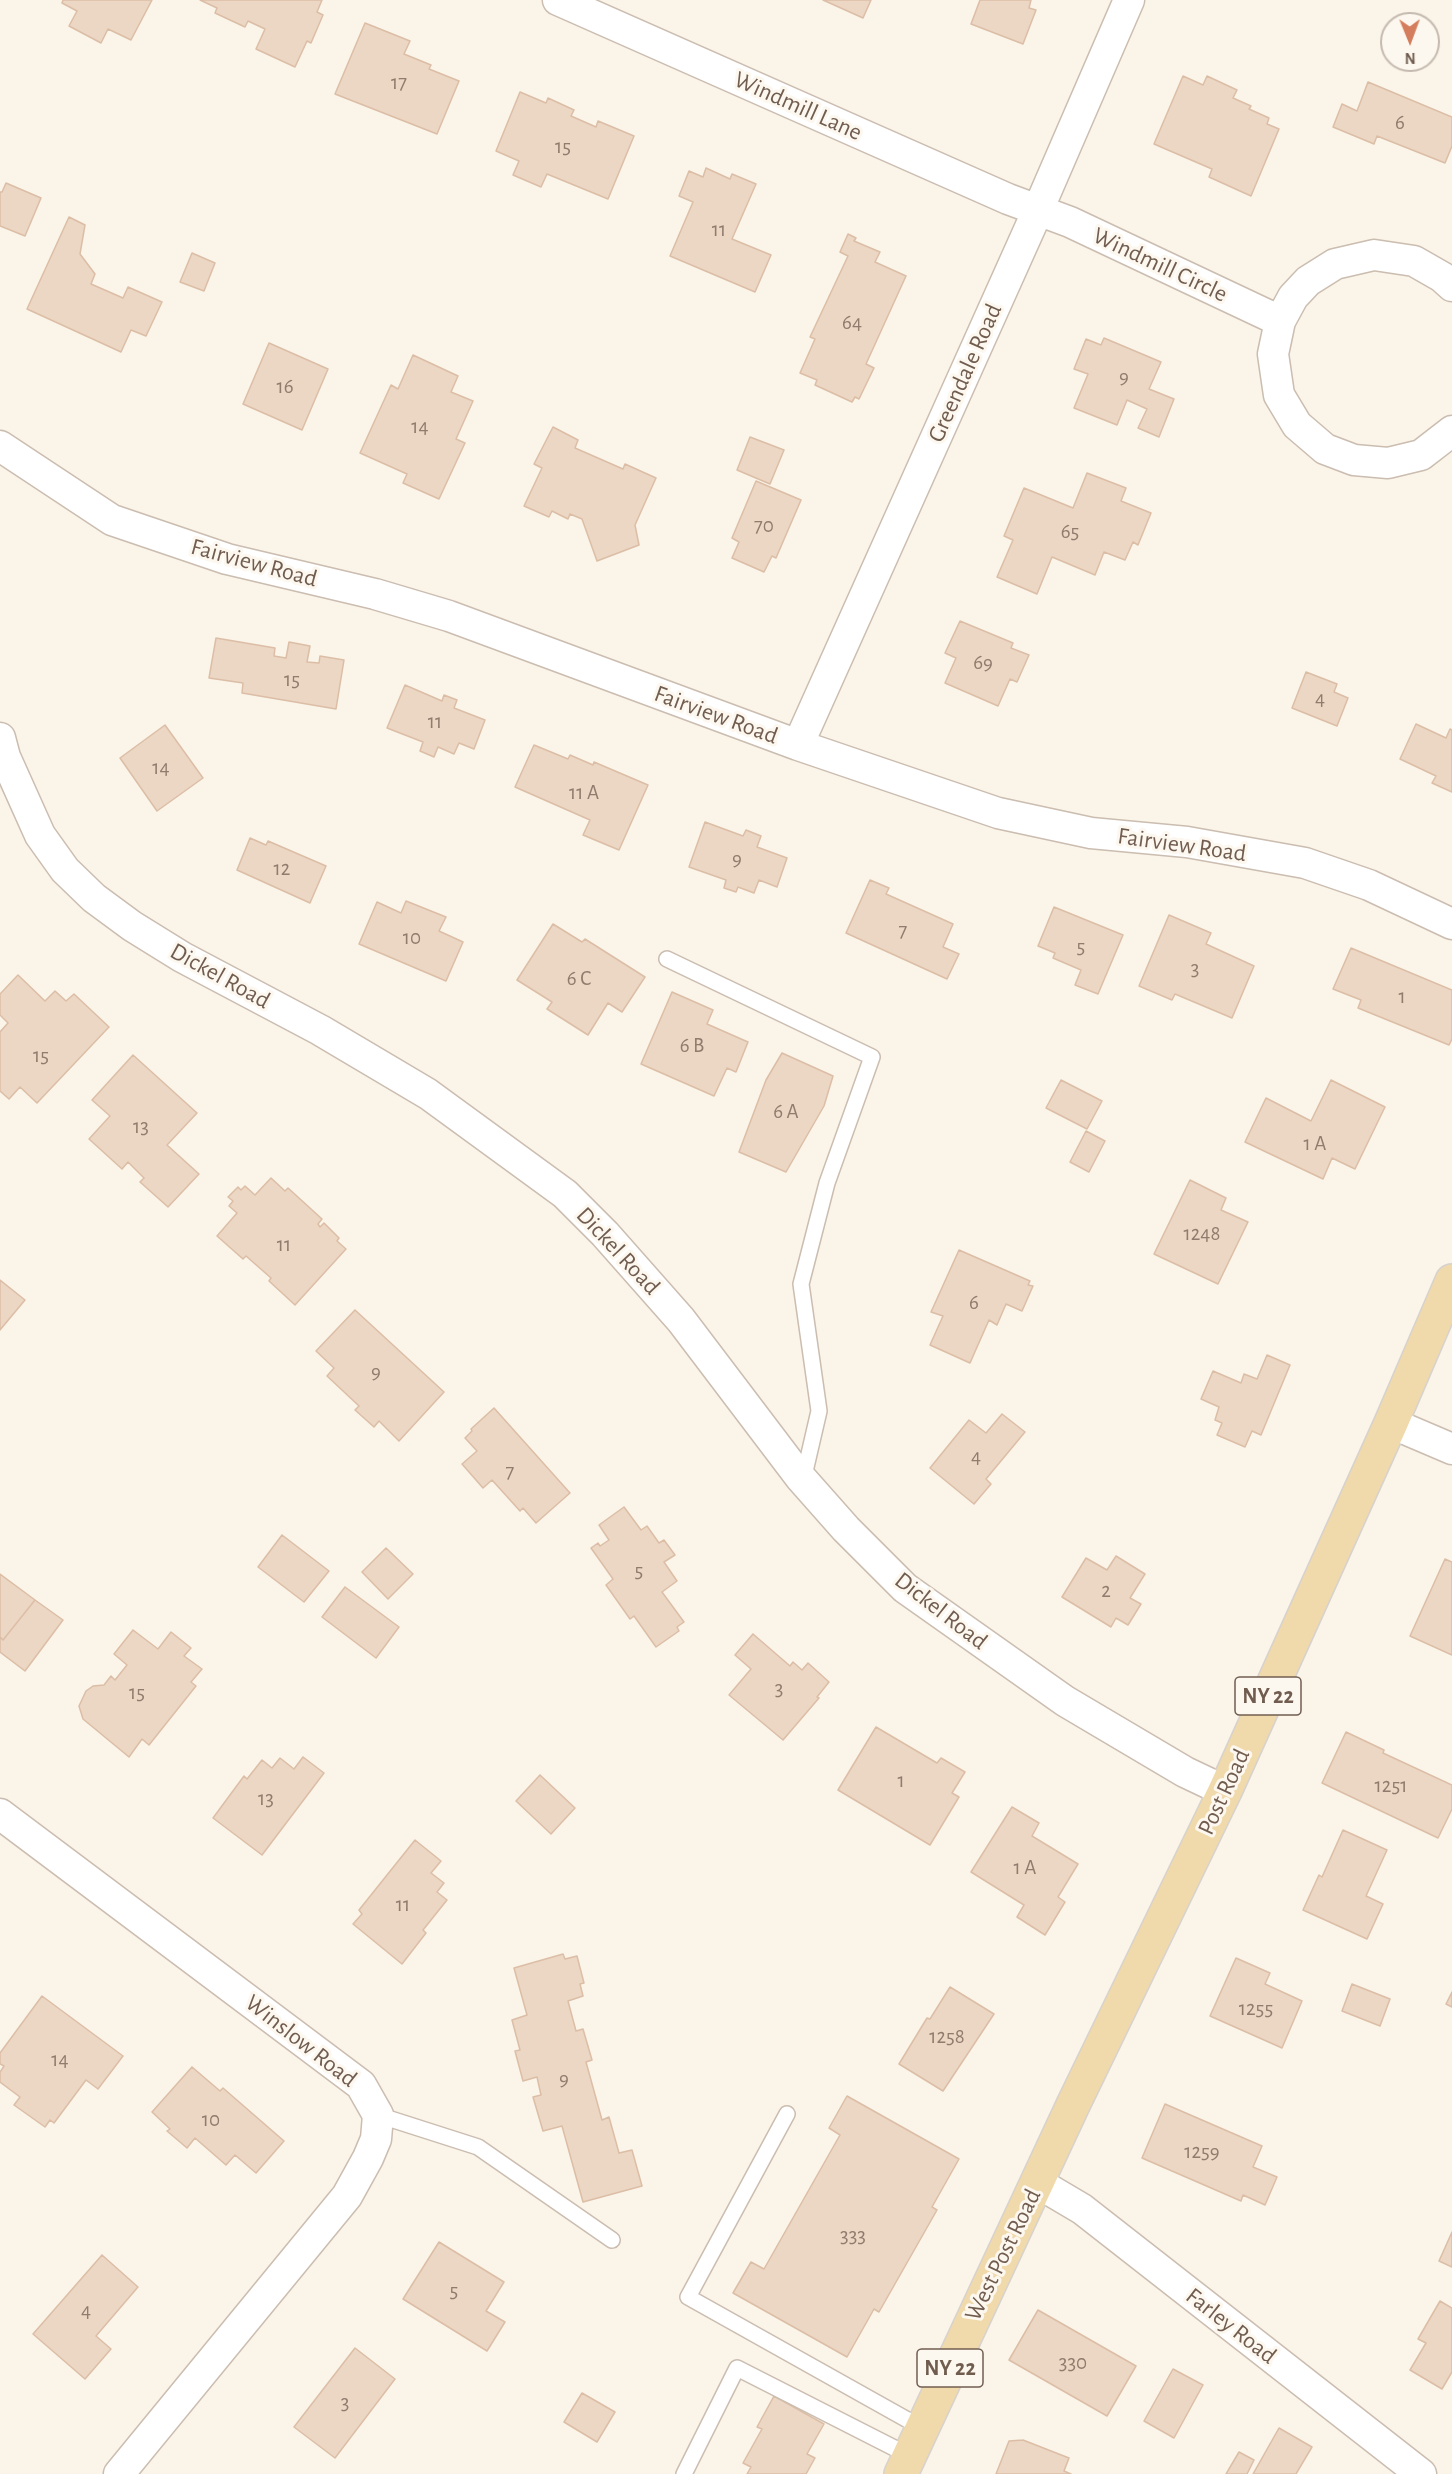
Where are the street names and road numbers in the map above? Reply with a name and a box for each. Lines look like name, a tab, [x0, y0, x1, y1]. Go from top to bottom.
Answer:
street label: Windmill Lane	[729, 65, 867, 147]
street label: Windmill Circle	[1088, 221, 1232, 309]
street label: Greendale Road	[922, 299, 1008, 447]
street label: Fairview Road	[188, 532, 320, 594]
street label: Fairview Road	[650, 679, 782, 751]
street label: Fairview Road	[1116, 822, 1248, 868]
street label: Dickel Road	[165, 937, 275, 1015]
street label: Dickel Road	[570, 1201, 666, 1301]
street label: Dickel Road	[889, 1566, 993, 1656]
road number: NY 22	[1235, 1677, 1301, 1715]
street label: Post Road	[1192, 1744, 1256, 1840]
street label: Winslow Road	[239, 1988, 363, 2094]
street label: West Post Road	[959, 2184, 1047, 2326]
street label: Farley Road	[1180, 2282, 1282, 2370]
road number: NY 22	[917, 2349, 983, 2387]

